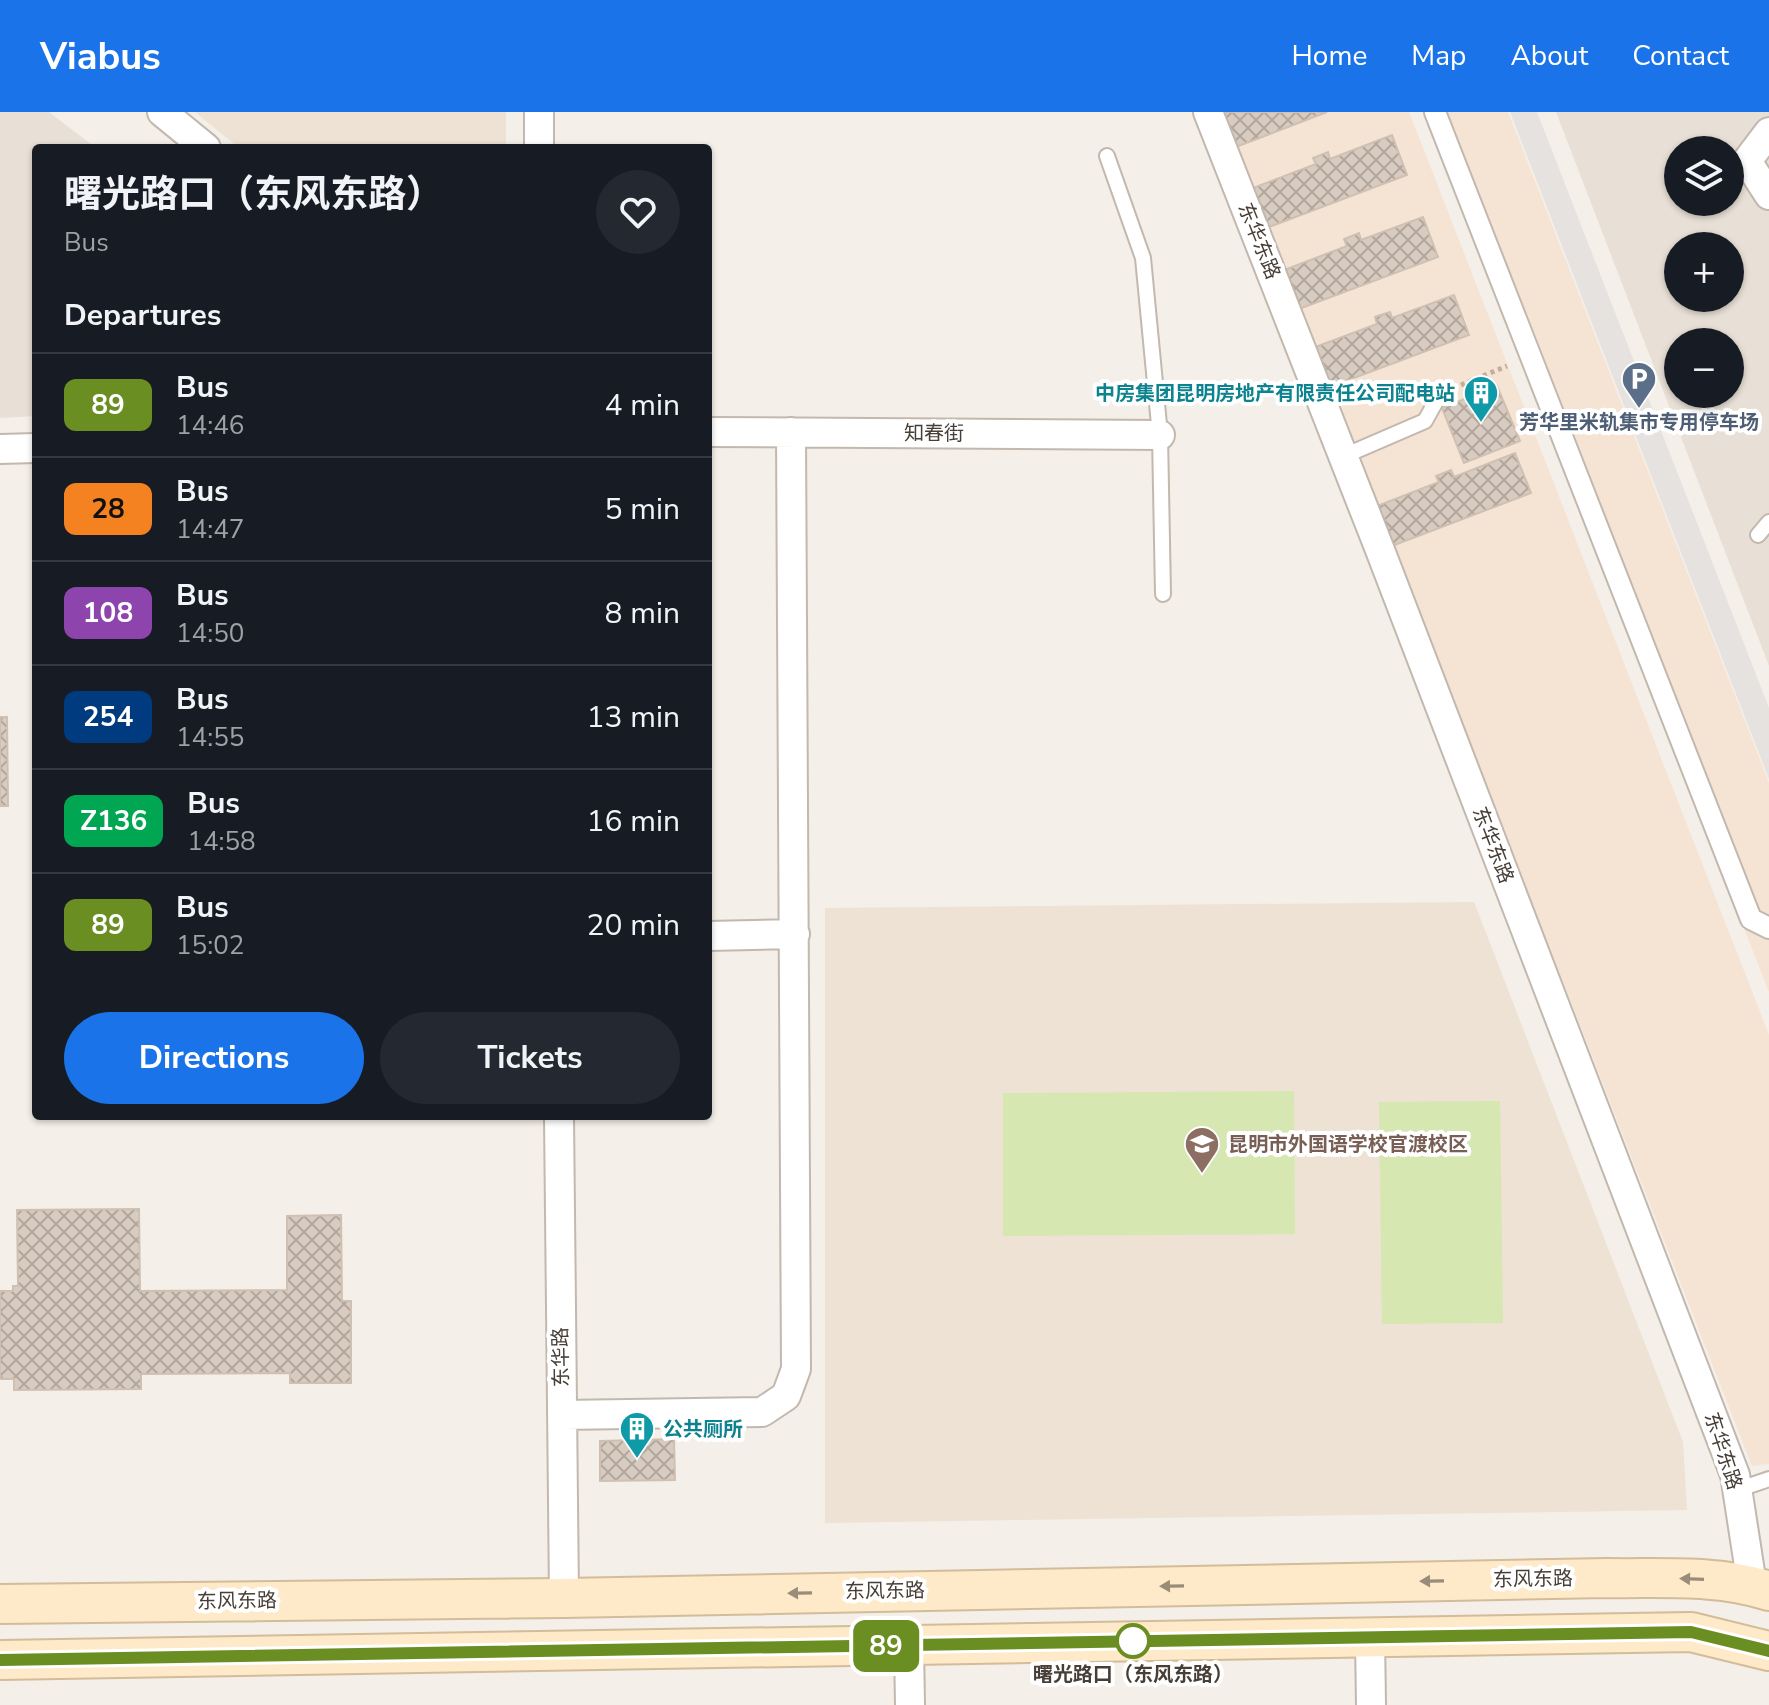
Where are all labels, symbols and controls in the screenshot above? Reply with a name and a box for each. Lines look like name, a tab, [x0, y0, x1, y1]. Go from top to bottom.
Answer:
text: Viabus	[40, 31, 161, 82]
text: Home	[1292, 37, 1367, 75]
text: Map	[1411, 37, 1466, 75]
text: About	[1510, 37, 1588, 75]
text: Contact	[1632, 37, 1729, 75]
map controls	[1664, 136, 1744, 408]
button: layers	[1664, 136, 1744, 216]
text: 曙光路口（东风东路）	[64, 169, 444, 220]
button: heart	[596, 170, 680, 254]
street label: 东华东路	[1231, 199, 1287, 283]
text: Bus	[64, 225, 109, 260]
button: +	[1664, 232, 1744, 312]
text: Departures	[64, 295, 221, 336]
button: −	[1664, 328, 1744, 408]
parking icon: 芳华里米轨集市专用停车场	[1620, 360, 1658, 410]
text: Bus	[176, 367, 229, 408]
building icon: 中房集团昆明房地产有限责任公司配电站	[1462, 374, 1500, 424]
place label: 中房集团昆明房地产有限责任公司配电站	[1095, 380, 1455, 407]
text: 4 min	[605, 385, 680, 426]
text: 89	[91, 386, 125, 424]
text: 14:46	[176, 408, 244, 443]
place label: 芳华里米轨集市专用停车场	[1519, 409, 1759, 436]
street label: 知春街	[904, 420, 964, 447]
text: Bus	[176, 471, 229, 512]
text: 5 min	[605, 489, 680, 530]
text: 28	[91, 490, 125, 528]
text: 14:47	[176, 512, 244, 547]
text: Bus	[176, 575, 229, 616]
text: 8 min	[605, 593, 680, 634]
text: 108	[83, 594, 133, 632]
text: 14:50	[176, 616, 244, 651]
text: Bus	[176, 679, 229, 720]
text: 13 min	[587, 697, 680, 738]
text: 254	[83, 698, 133, 736]
text: 14:55	[176, 720, 244, 755]
text: Bus	[187, 783, 240, 824]
text: 16 min	[587, 801, 680, 842]
text: Z136	[80, 802, 147, 840]
street label: 东华东路	[1466, 803, 1520, 887]
text: 14:58	[187, 824, 256, 859]
text: Bus	[176, 887, 229, 928]
text: 20 min	[587, 905, 680, 946]
text: 89	[91, 906, 125, 944]
text: 15:02	[176, 928, 244, 963]
button: Directions	[64, 1012, 364, 1104]
button: Tickets	[380, 1012, 680, 1104]
school or university icon: 昆明市外国语学校官渡校区	[1183, 1125, 1221, 1175]
place label: 昆明市外国语学校官渡校区	[1228, 1131, 1468, 1158]
street label: 东华路	[547, 1327, 575, 1387]
street label: 东华东路	[1698, 1409, 1748, 1493]
building icon: 公共厕所	[618, 1410, 656, 1460]
place label: 公共厕所	[663, 1416, 743, 1443]
street label: 东风东路	[1493, 1565, 1573, 1593]
one-way arrow	[1679, 1573, 1704, 1586]
one-way arrow	[1419, 1575, 1444, 1587]
street label: 东风东路	[845, 1577, 925, 1605]
one-way arrow	[1159, 1580, 1184, 1592]
street label: 东风东路	[197, 1587, 277, 1615]
one-way arrow	[787, 1587, 812, 1599]
line badge: 89	[850, 1620, 922, 1672]
marker: 曙光路口（东风东路）	[1116, 1624, 1150, 1658]
text: 89	[869, 1627, 903, 1665]
place label: 曙光路口（东风东路）	[1033, 1661, 1233, 1688]

